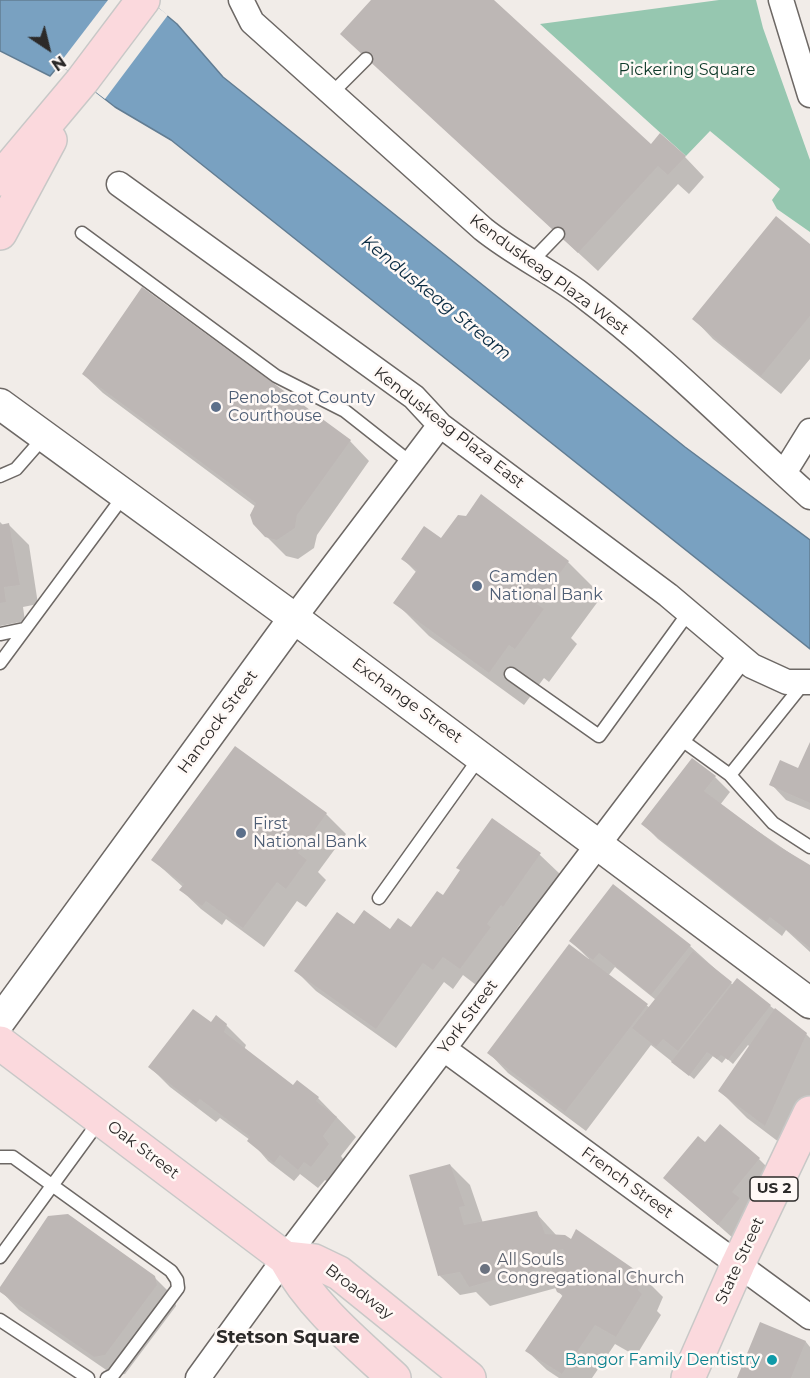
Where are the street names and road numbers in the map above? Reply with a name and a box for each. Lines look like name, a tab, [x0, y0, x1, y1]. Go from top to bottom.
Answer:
street label: Kenduskeag Plaza West	[466, 211, 632, 339]
street label: Kenduskeag Plaza East	[370, 363, 528, 493]
street label: Exchange Street	[348, 654, 466, 748]
street label: Hancock Street	[174, 667, 262, 777]
street label: York Street	[434, 976, 502, 1058]
street label: Oak Street	[103, 1117, 183, 1183]
street label: French Street	[577, 1143, 677, 1223]
road number: US 2	[750, 1177, 798, 1201]
street label: State Street	[711, 1214, 769, 1308]
street label: Broadway	[321, 1260, 397, 1324]

